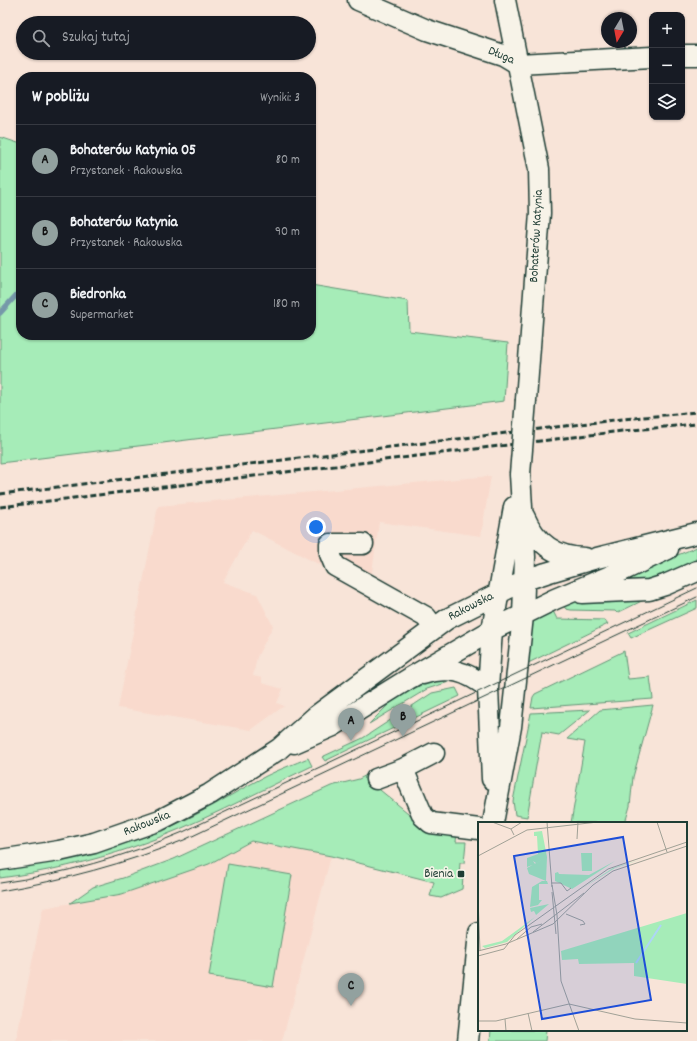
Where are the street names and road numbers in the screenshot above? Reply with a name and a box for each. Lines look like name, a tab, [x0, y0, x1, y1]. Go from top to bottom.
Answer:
street label: Długa	[485, 42, 518, 70]
street label: Bohaterów Katynia	[525, 188, 549, 283]
street label: Rakowska	[445, 587, 498, 627]
street label: Rakowska	[121, 806, 174, 842]

